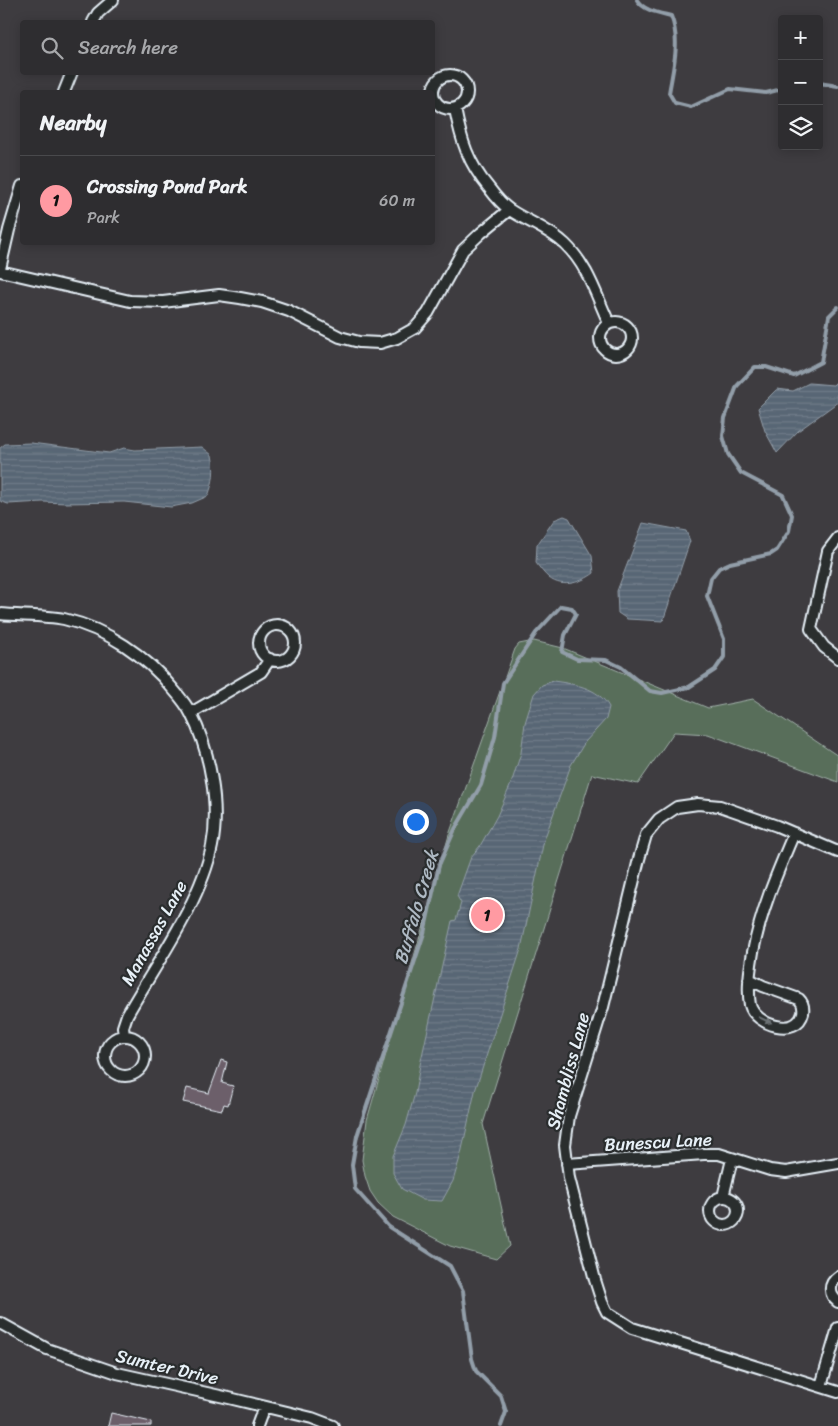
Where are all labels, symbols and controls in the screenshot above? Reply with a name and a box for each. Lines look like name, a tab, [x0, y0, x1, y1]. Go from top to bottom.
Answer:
map controls	[778, 15, 823, 150]
button: +	[778, 15, 823, 60]
search box	[20, 20, 435, 75]
text: Search here	[78, 31, 178, 64]
icon: search	[38, 34, 66, 62]
button: −	[778, 60, 823, 105]
text: Nearby	[40, 104, 106, 142]
button: layers	[778, 105, 823, 150]
text: Crossing Pond Park	[87, 170, 248, 203]
text: 1	[53, 186, 59, 215]
text: 60 m	[379, 186, 415, 215]
text: Park	[87, 203, 120, 232]
your location	[403, 809, 429, 835]
water label: Buffalo Creek	[384, 845, 448, 968]
street label: Manassas Lane	[112, 874, 196, 992]
pin: 1	[471, 896, 503, 934]
street label: Shambliss Lane	[537, 1009, 599, 1133]
one-way arrow	[758, 1017, 772, 1025]
street label: Bunescu Lane	[603, 1123, 713, 1161]
street label: Sumter Drive	[112, 1340, 222, 1394]

